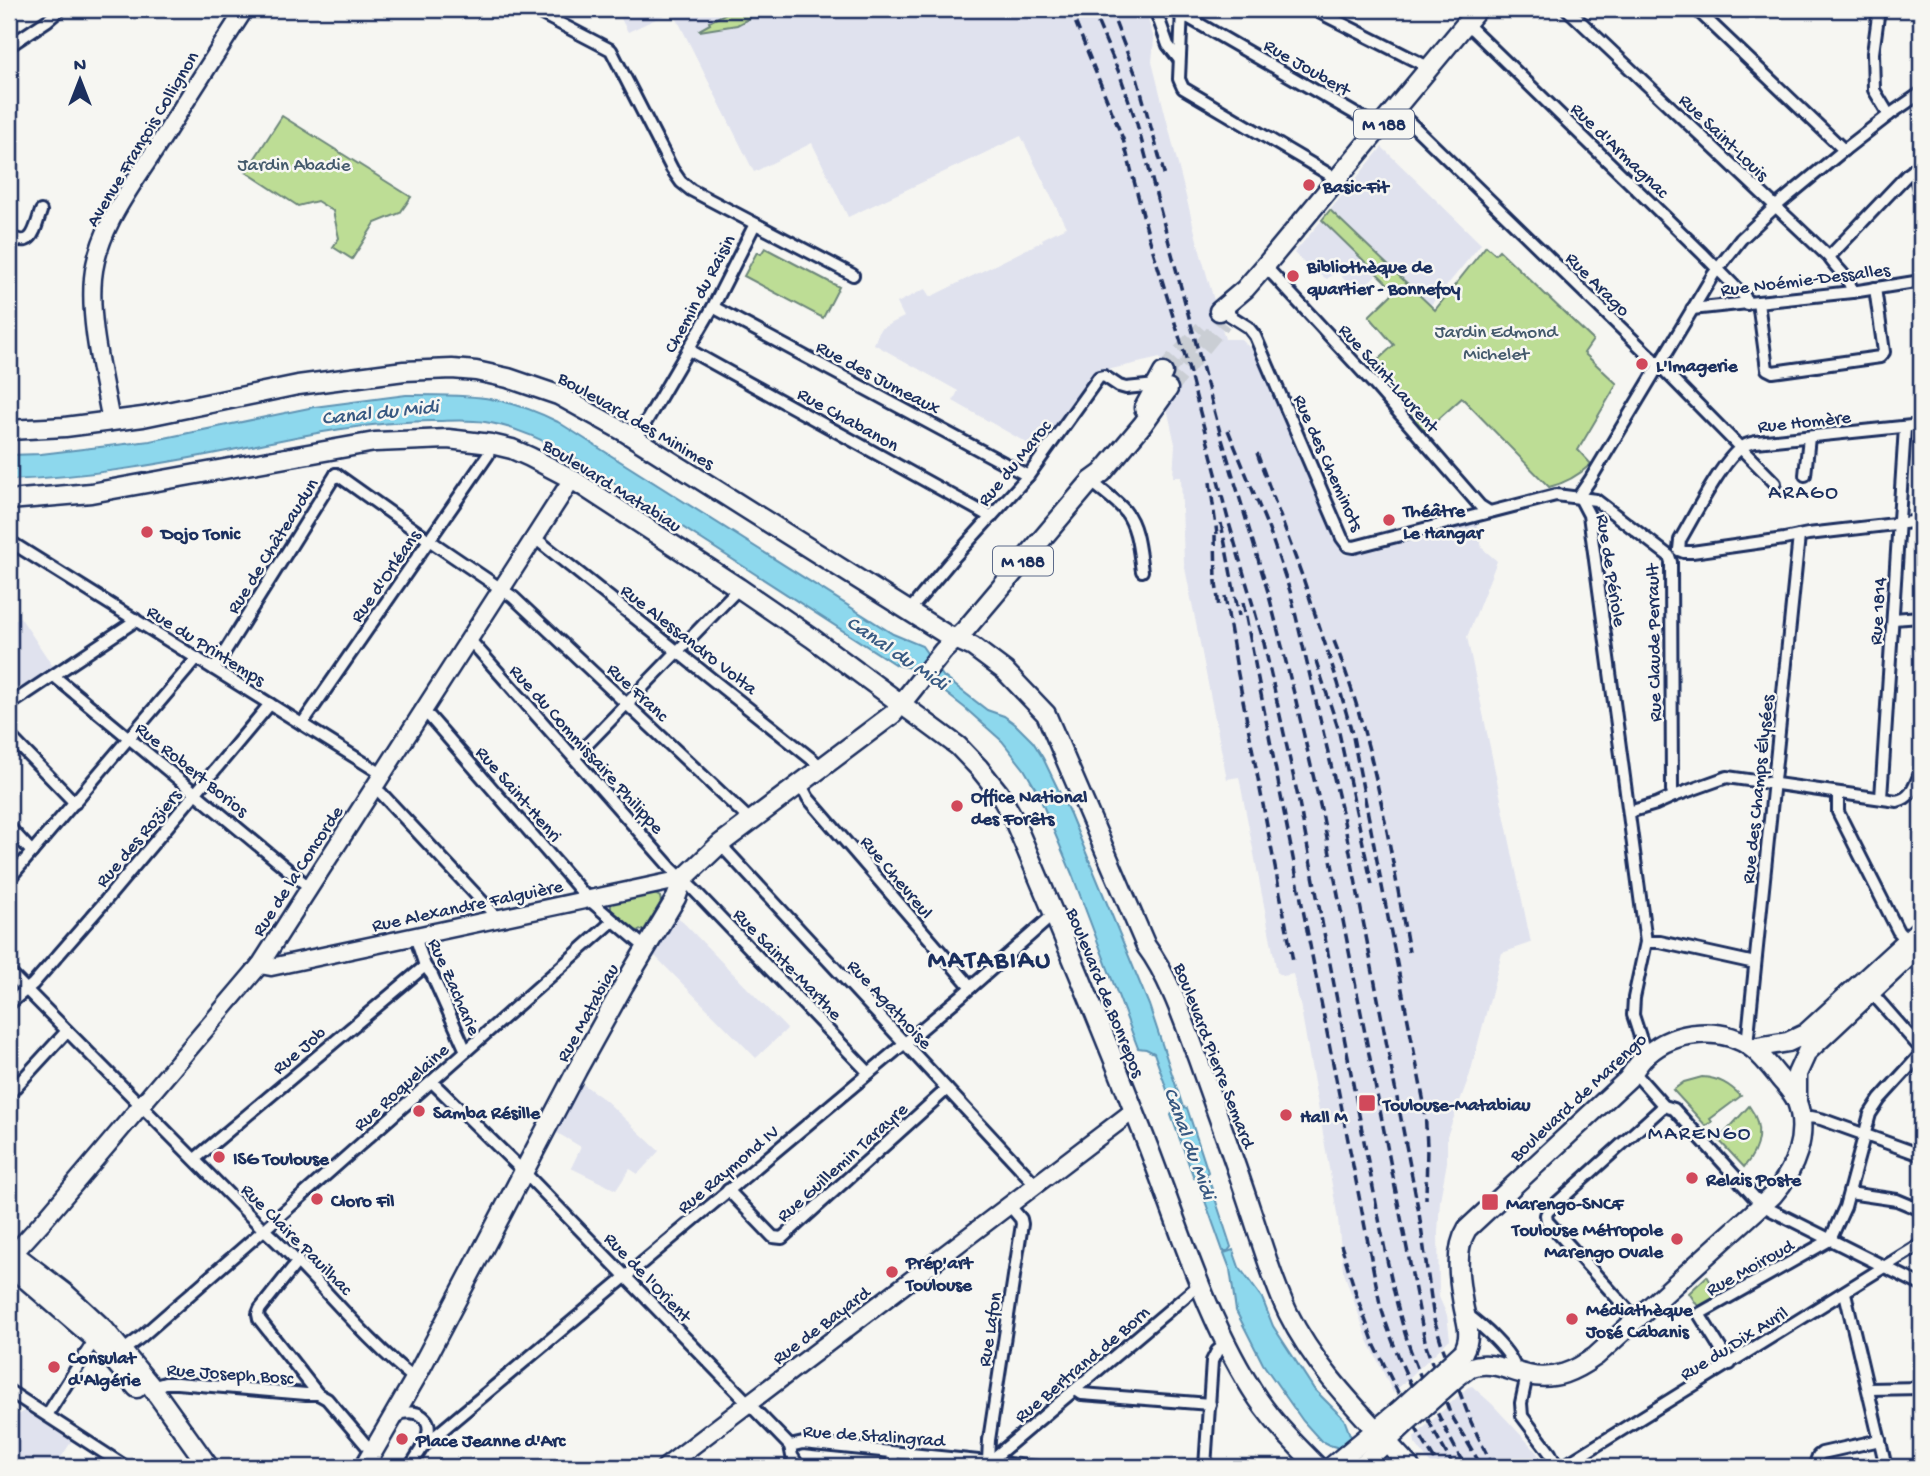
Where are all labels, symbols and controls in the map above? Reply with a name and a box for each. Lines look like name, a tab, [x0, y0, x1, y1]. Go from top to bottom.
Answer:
street label: Rue Joubert	[1259, 35, 1356, 104]
north arrow	[46, 46, 116, 116]
street label: Avenue François Collignon	[82, 48, 206, 232]
text: N	[74, 55, 86, 78]
street label: Rue Saint-Louis	[1673, 90, 1773, 188]
street label: Rue d'Armagnac	[1565, 99, 1673, 205]
road number: M 188	[1354, 110, 1414, 139]
park label: Jardin Abadie	[238, 155, 351, 178]
marker: Basic-Fit	[1301, 177, 1317, 193]
place label: Basic-Fit	[1322, 177, 1391, 200]
street label: Chemin du Raisin	[660, 232, 742, 358]
street label: Rue Arago	[1559, 248, 1634, 323]
place label: Bibliothèque de quartier - Bonnefoy	[1306, 257, 1461, 302]
street label: Rue Noémie-Dessalles	[1719, 260, 1892, 303]
marker: Bibliothèque de quartier - Bonnefoy	[1285, 268, 1301, 284]
street label: Rue Saint-Laurent	[1332, 320, 1444, 440]
park label: Jardin Edmond Michelet	[1435, 322, 1559, 367]
street label: Rue des Jumeaux	[811, 337, 943, 421]
marker: L'Imagerie	[1634, 356, 1650, 372]
place label: L'Imagerie	[1656, 356, 1739, 379]
street label: Boulevard des Minimes	[552, 367, 718, 477]
street label: Rue Chabanon	[792, 384, 902, 458]
street label: Rue des Cheminots	[1286, 392, 1368, 536]
water label: Canal du Midi	[321, 396, 442, 433]
street label: Rue Homère	[1757, 407, 1852, 440]
street label: Rue du Maroc	[974, 416, 1058, 512]
street label: Boulevard Matabiau	[537, 434, 685, 539]
street label: Rue de Châteaudun	[223, 475, 325, 619]
district label: ARAGO	[1768, 482, 1840, 507]
place label: Théâtre Le Hangar	[1401, 501, 1485, 546]
marker: Théâtre Le Hangar	[1381, 512, 1397, 528]
street label: Rue de Périole	[1589, 513, 1630, 629]
marker: Dojo Tonic	[139, 524, 155, 540]
place label: Dojo Tonic	[159, 524, 241, 547]
street label: Rue d'Orléans	[347, 525, 428, 628]
road number: M 188	[993, 546, 1053, 576]
street label: Rue Claude Perrault	[1643, 562, 1668, 722]
street label: Rue 1814	[1866, 577, 1893, 646]
street label: Rue Alessandro Volta	[615, 580, 762, 702]
street label: Rue du Printemps	[142, 601, 270, 693]
water label: Canal du Midi	[840, 612, 954, 699]
street label: Rue Franc	[601, 659, 673, 728]
street label: Rue du Commissaire Philippe	[503, 661, 668, 840]
street label: Rue des Champs Élysées	[1738, 693, 1781, 885]
street label: Rue Robert Borios	[130, 718, 253, 824]
street label: Rue Saint-Henri	[469, 742, 565, 848]
street label: Rue des Roziers	[92, 785, 188, 893]
place label: Office National des Forêts	[971, 787, 1087, 832]
marker: Office National des Forêts	[949, 798, 965, 814]
street label: Rue de la Concorde	[248, 802, 350, 942]
street label: Rue Chevreul	[854, 832, 937, 925]
street label: Rue Alexandre Falguière	[370, 876, 566, 939]
street label: Rue Sainte-Marthe	[727, 904, 846, 1027]
street label: Boulevard de Bonrepos	[1059, 904, 1149, 1082]
street label: Rue Zacharie	[421, 935, 485, 1040]
district label: MATABIAU	[928, 947, 1052, 978]
street label: Rue Agathoise	[841, 956, 936, 1055]
street label: Boulevard Pierre Semard	[1166, 959, 1259, 1154]
street label: Rue Matabiau	[553, 960, 626, 1067]
street label: Rue Job	[269, 1023, 332, 1081]
street label: Boulevard de Marengo	[1505, 1029, 1653, 1169]
street label: Rue Roquelaine	[350, 1040, 455, 1138]
water label: Canal du Midi	[1156, 1085, 1220, 1206]
marker: Toulouse-Matabiau	[1357, 1093, 1377, 1113]
place label: Toulouse-Matabiau	[1381, 1095, 1531, 1118]
street label: Rue Guillemin Tarayre	[773, 1099, 914, 1229]
marker: Samba Résille	[411, 1103, 427, 1119]
place label: Samba Résille	[433, 1103, 541, 1126]
marker: Hall M	[1278, 1107, 1294, 1123]
place label: Hall M	[1300, 1107, 1348, 1130]
street label: Rue Raymond IV	[674, 1121, 785, 1220]
district label: MARENGO	[1648, 1123, 1752, 1148]
marker: ISG Toulouse	[211, 1149, 227, 1165]
place label: ISG Toulouse	[233, 1149, 330, 1172]
marker: Relais Poste	[1684, 1170, 1700, 1186]
place label: Relais Poste	[1705, 1170, 1802, 1193]
street label: Rue Claire Pauilhac	[235, 1180, 357, 1302]
marker: Cloro Fil	[309, 1191, 325, 1207]
place label: Cloro Fil	[330, 1191, 394, 1214]
marker: Marengo-SNCF	[1480, 1192, 1500, 1212]
place label: Marengo-SNCF	[1506, 1194, 1624, 1217]
place label: Toulouse Métropole Marengo Ovale	[1510, 1220, 1664, 1265]
street label: Rue de l'Orient	[598, 1229, 697, 1330]
marker: Toulouse Métropole Marengo Ovale	[1669, 1231, 1685, 1247]
street label: Rue Moiroud	[1703, 1235, 1800, 1303]
place label: Prép'art Toulouse	[904, 1253, 974, 1298]
marker: Prép'art Toulouse	[884, 1264, 900, 1280]
street label: Rue de Bayard	[769, 1281, 877, 1371]
street label: Rue Lafon	[974, 1291, 1009, 1369]
place label: Médiathèque José Cabanis	[1585, 1300, 1694, 1345]
street label: Rue Bertrand de Born	[1011, 1302, 1156, 1429]
street label: Rue du Dix Avril	[1676, 1303, 1793, 1387]
marker: Médiathèque José Cabanis	[1564, 1311, 1580, 1327]
place label: Consulat d'Algérie	[67, 1348, 142, 1393]
marker: Consulat d'Algérie	[46, 1359, 62, 1375]
street label: Rue Joseph Bosc	[166, 1360, 294, 1391]
street label: Rue de Stalingrad	[802, 1421, 947, 1454]
marker: Place Jeanne d'Arc	[394, 1431, 410, 1447]
place label: Place Jeanne d'Arc	[415, 1431, 567, 1454]

